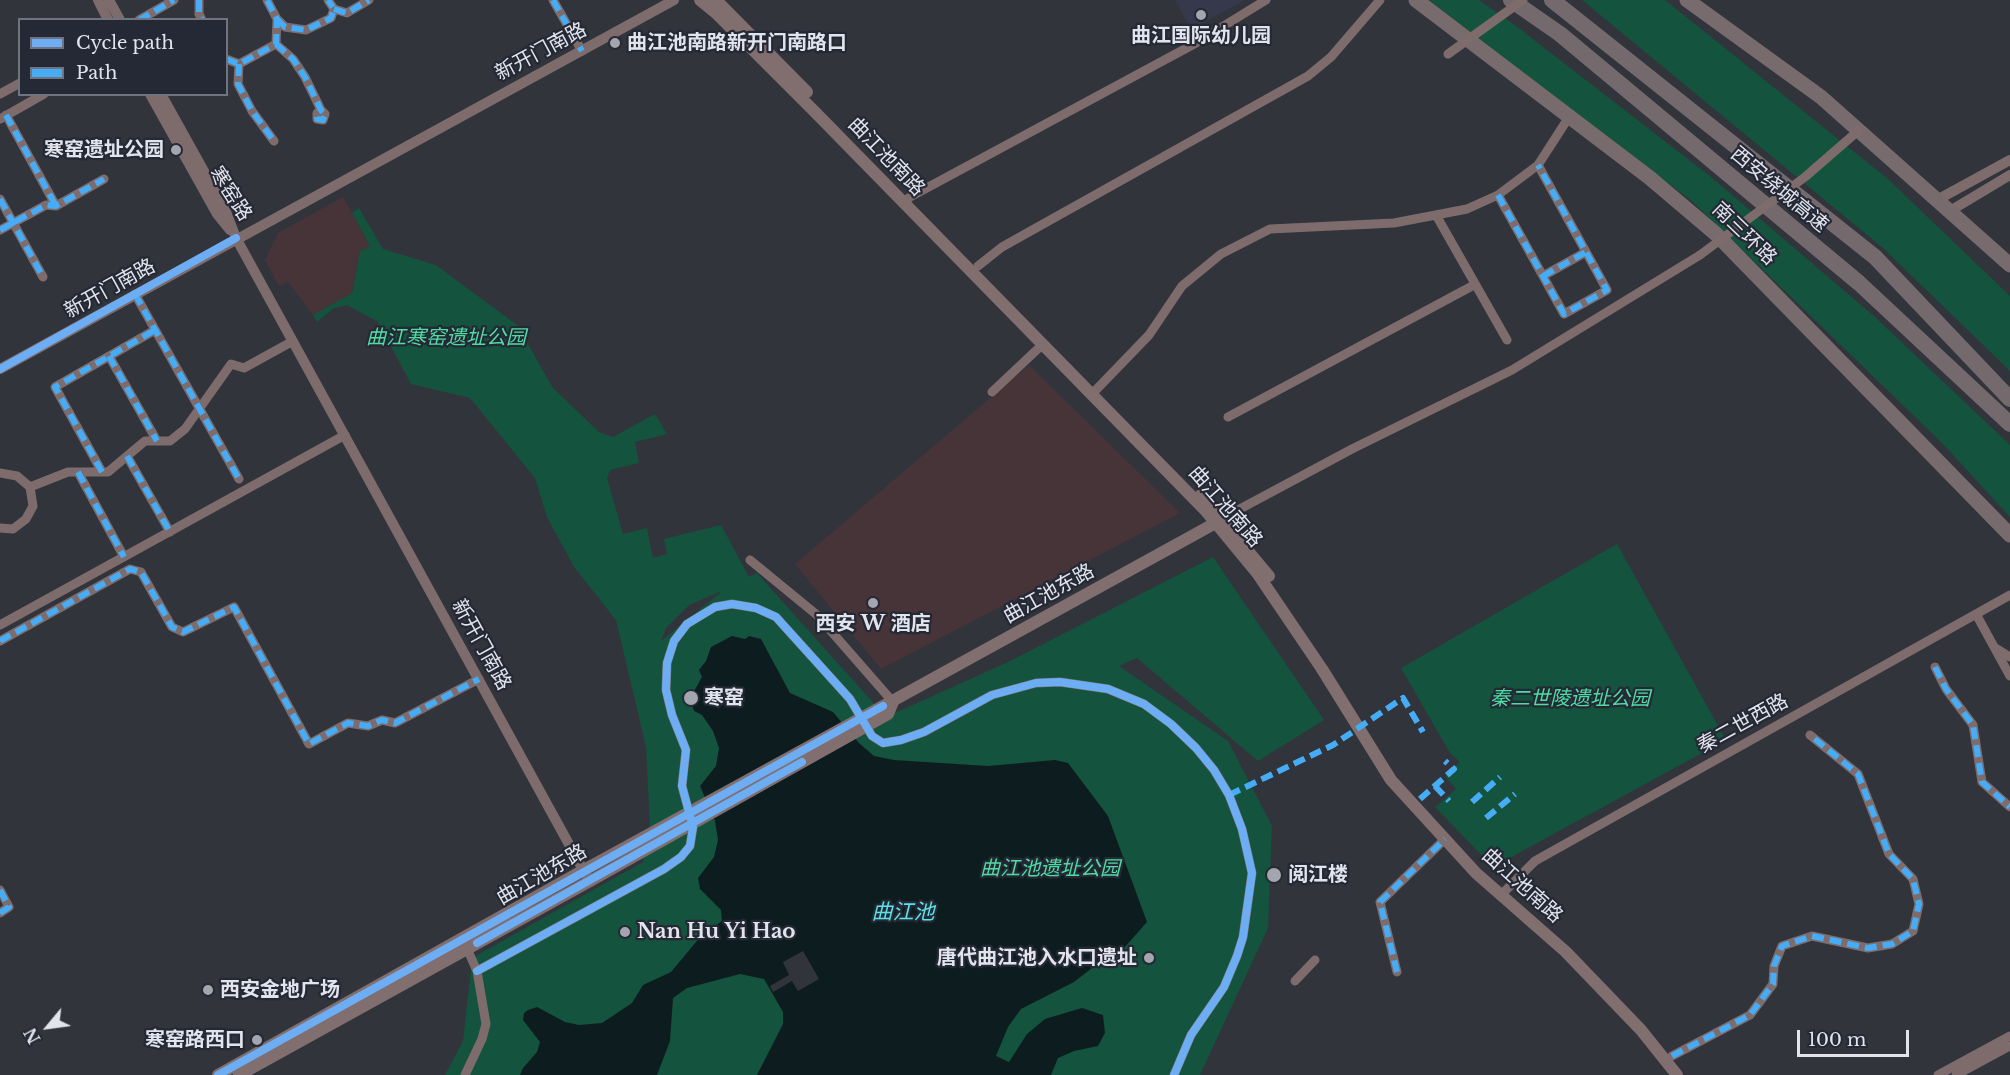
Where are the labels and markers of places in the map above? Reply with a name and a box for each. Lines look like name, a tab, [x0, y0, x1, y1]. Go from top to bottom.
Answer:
marker: 曲江国际幼儿园	[1194, 8, 1208, 22]
place label: 曲江国际幼儿园	[1131, 24, 1271, 48]
place label: 曲江池南路新开门南路口	[627, 31, 847, 55]
marker: 曲江池南路新开门南路口	[608, 36, 622, 50]
place label: 寒窑遗址公园	[44, 138, 164, 162]
marker: 寒窑遗址公园	[169, 143, 183, 157]
marker: 西安 W 酒店	[866, 596, 880, 610]
place label: 西安 W 酒店	[815, 612, 931, 636]
place label: 寒窑	[704, 686, 744, 710]
marker: 寒窑	[682, 689, 700, 707]
place label: 阅江楼	[1288, 863, 1348, 887]
marker: 阅江楼	[1265, 866, 1283, 884]
place label: Nan Hu Yi Hao	[637, 920, 796, 944]
marker: Nan Hu Yi Hao	[618, 925, 632, 939]
place label: 唐代曲江池入水口遗址	[937, 946, 1137, 970]
marker: 唐代曲江池入水口遗址	[1142, 951, 1156, 965]
place label: 西安金地广场	[220, 978, 340, 1002]
marker: 西安金地广场	[201, 983, 215, 997]
place label: 寒窑路西口	[145, 1028, 245, 1052]
marker: 寒窑路西口	[250, 1033, 264, 1047]

